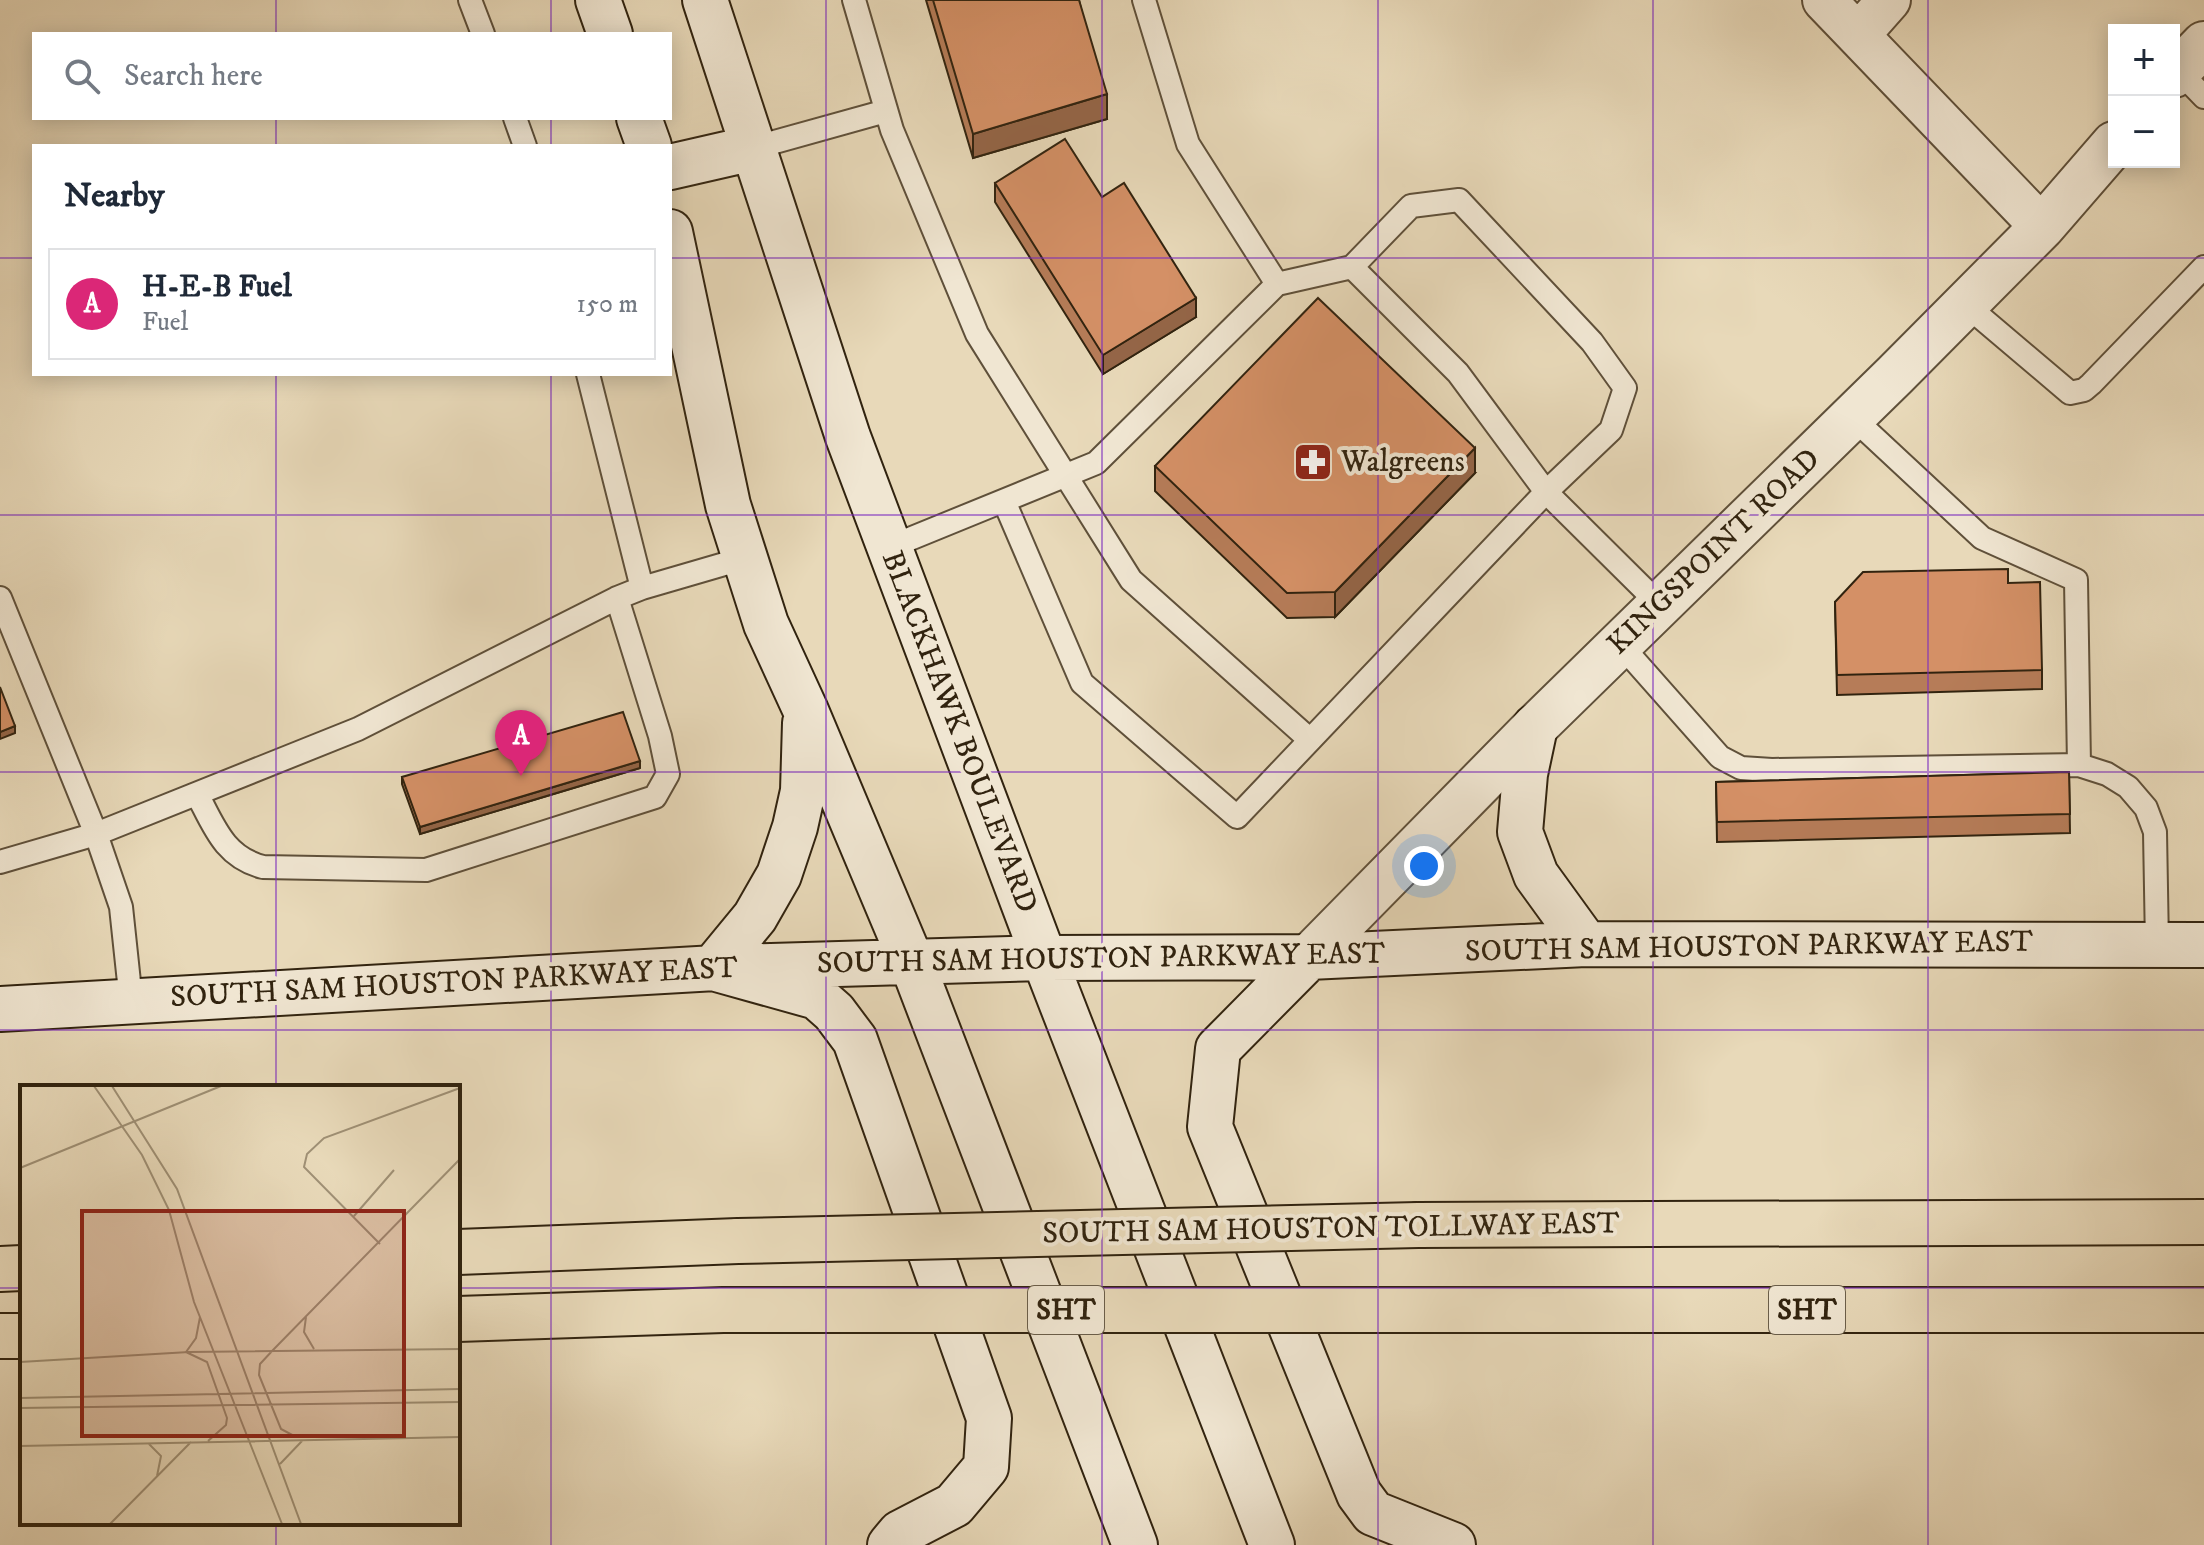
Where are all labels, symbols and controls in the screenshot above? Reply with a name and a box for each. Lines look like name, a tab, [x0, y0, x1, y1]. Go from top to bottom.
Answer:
map controls	[2108, 24, 2180, 168]
button: +	[2108, 24, 2180, 96]
search box	[32, 32, 672, 120]
icon: search	[60, 54, 104, 98]
text: Search here	[124, 58, 263, 95]
button: −	[2108, 96, 2180, 168]
text: Nearby	[64, 175, 165, 217]
text: H-E-B Fuel	[142, 269, 292, 306]
text: A	[84, 288, 100, 321]
text: 150 m	[577, 288, 638, 321]
text: Fuel	[142, 306, 188, 339]
pharmacy icon: Walgreens	[1292, 441, 1334, 483]
street label: KINGSPOINT ROAD	[1600, 441, 1828, 663]
place label: Walgreens	[1340, 444, 1465, 481]
street label: BLACKHAWK BOULEVARD	[873, 546, 1045, 918]
pin: A	[495, 710, 547, 776]
your location	[1404, 846, 1444, 886]
street label: SOUTH SAM HOUSTON PARKWAY EAST	[1465, 924, 2034, 970]
street label: SOUTH SAM HOUSTON PARKWAY EAST	[817, 936, 1386, 982]
street label: SOUTH SAM HOUSTON PARKWAY EAST	[169, 950, 739, 1016]
inset map	[20, 1085, 460, 1525]
street label: SOUTH SAM HOUSTON TOLLWAY EAST	[1042, 1205, 1620, 1253]
road number: SHT	[1028, 1286, 1104, 1334]
road number: SHT	[1769, 1286, 1845, 1334]

